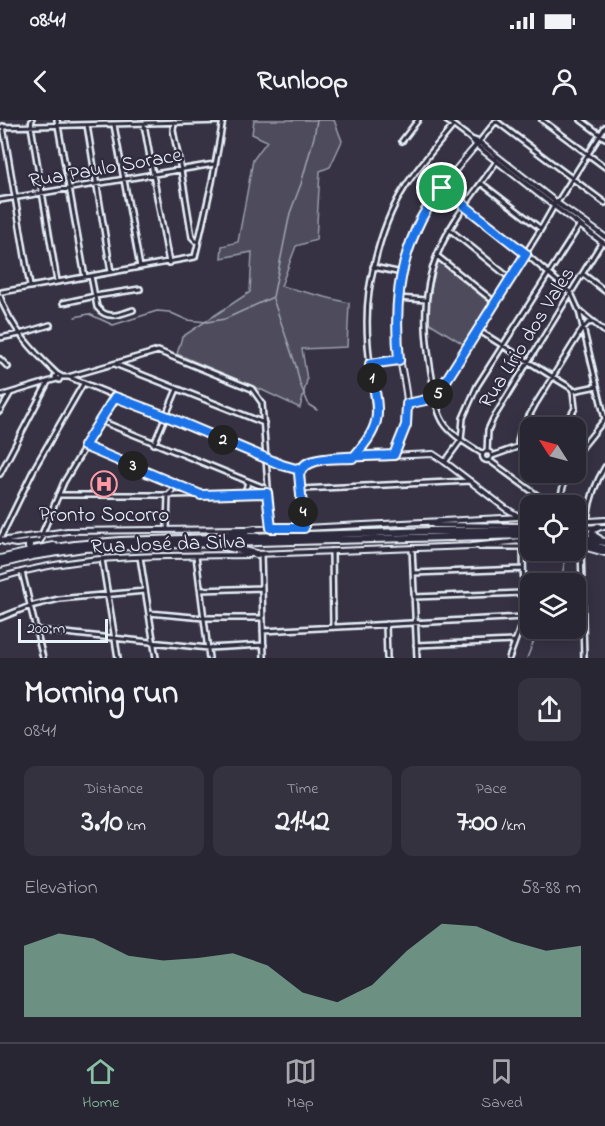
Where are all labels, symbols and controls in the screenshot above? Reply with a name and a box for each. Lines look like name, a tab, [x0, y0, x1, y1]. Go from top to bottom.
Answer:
text: 08:41	[30, 5, 66, 37]
text: Runloop	[257, 62, 348, 101]
icon: back	[24, 65, 57, 98]
icon: person	[548, 65, 581, 98]
street label: Rua Paulo Sorace	[26, 141, 185, 197]
pin	[416, 162, 467, 213]
icon: arrive	[425, 171, 458, 204]
street label: Rua Lírio dos Vales	[472, 262, 583, 415]
pin: 1	[357, 363, 387, 393]
text: 1	[369, 366, 375, 390]
pin: 5	[423, 379, 453, 409]
text: 5	[433, 382, 443, 406]
north arrow	[520, 417, 586, 483]
map controls	[520, 417, 586, 639]
pin: 2	[208, 425, 238, 455]
text: 2	[219, 428, 227, 452]
pin: 3	[118, 451, 148, 481]
text: 3	[130, 454, 136, 478]
hospital icon: Pronto Socorro	[89, 469, 119, 499]
button: locate	[520, 495, 586, 561]
pin: 4	[288, 497, 318, 527]
text: 4	[300, 500, 306, 524]
place label: Pronto Socorro	[39, 501, 169, 531]
street label: Rua José da Silva	[90, 527, 246, 563]
button: layers	[520, 573, 586, 639]
scale bar	[18, 616, 108, 644]
text: 200 m	[27, 617, 65, 641]
text: Morning run	[24, 670, 178, 718]
button: share	[518, 678, 581, 741]
text: 08:41	[24, 717, 56, 746]
text: Distance	[84, 777, 143, 801]
text: Time	[287, 777, 318, 801]
text: Pace	[476, 777, 507, 801]
text: 3.10	[82, 801, 123, 845]
text: 21:42	[275, 801, 330, 845]
text: 7:00	[457, 801, 497, 845]
text: km	[123, 814, 146, 838]
text: /km	[497, 814, 526, 838]
text: Elevation	[24, 874, 98, 903]
text: 58–88 m	[521, 874, 581, 903]
tab: Home	[82, 1055, 119, 1115]
tab: Map	[284, 1055, 317, 1115]
tab: Saved	[481, 1055, 523, 1115]

